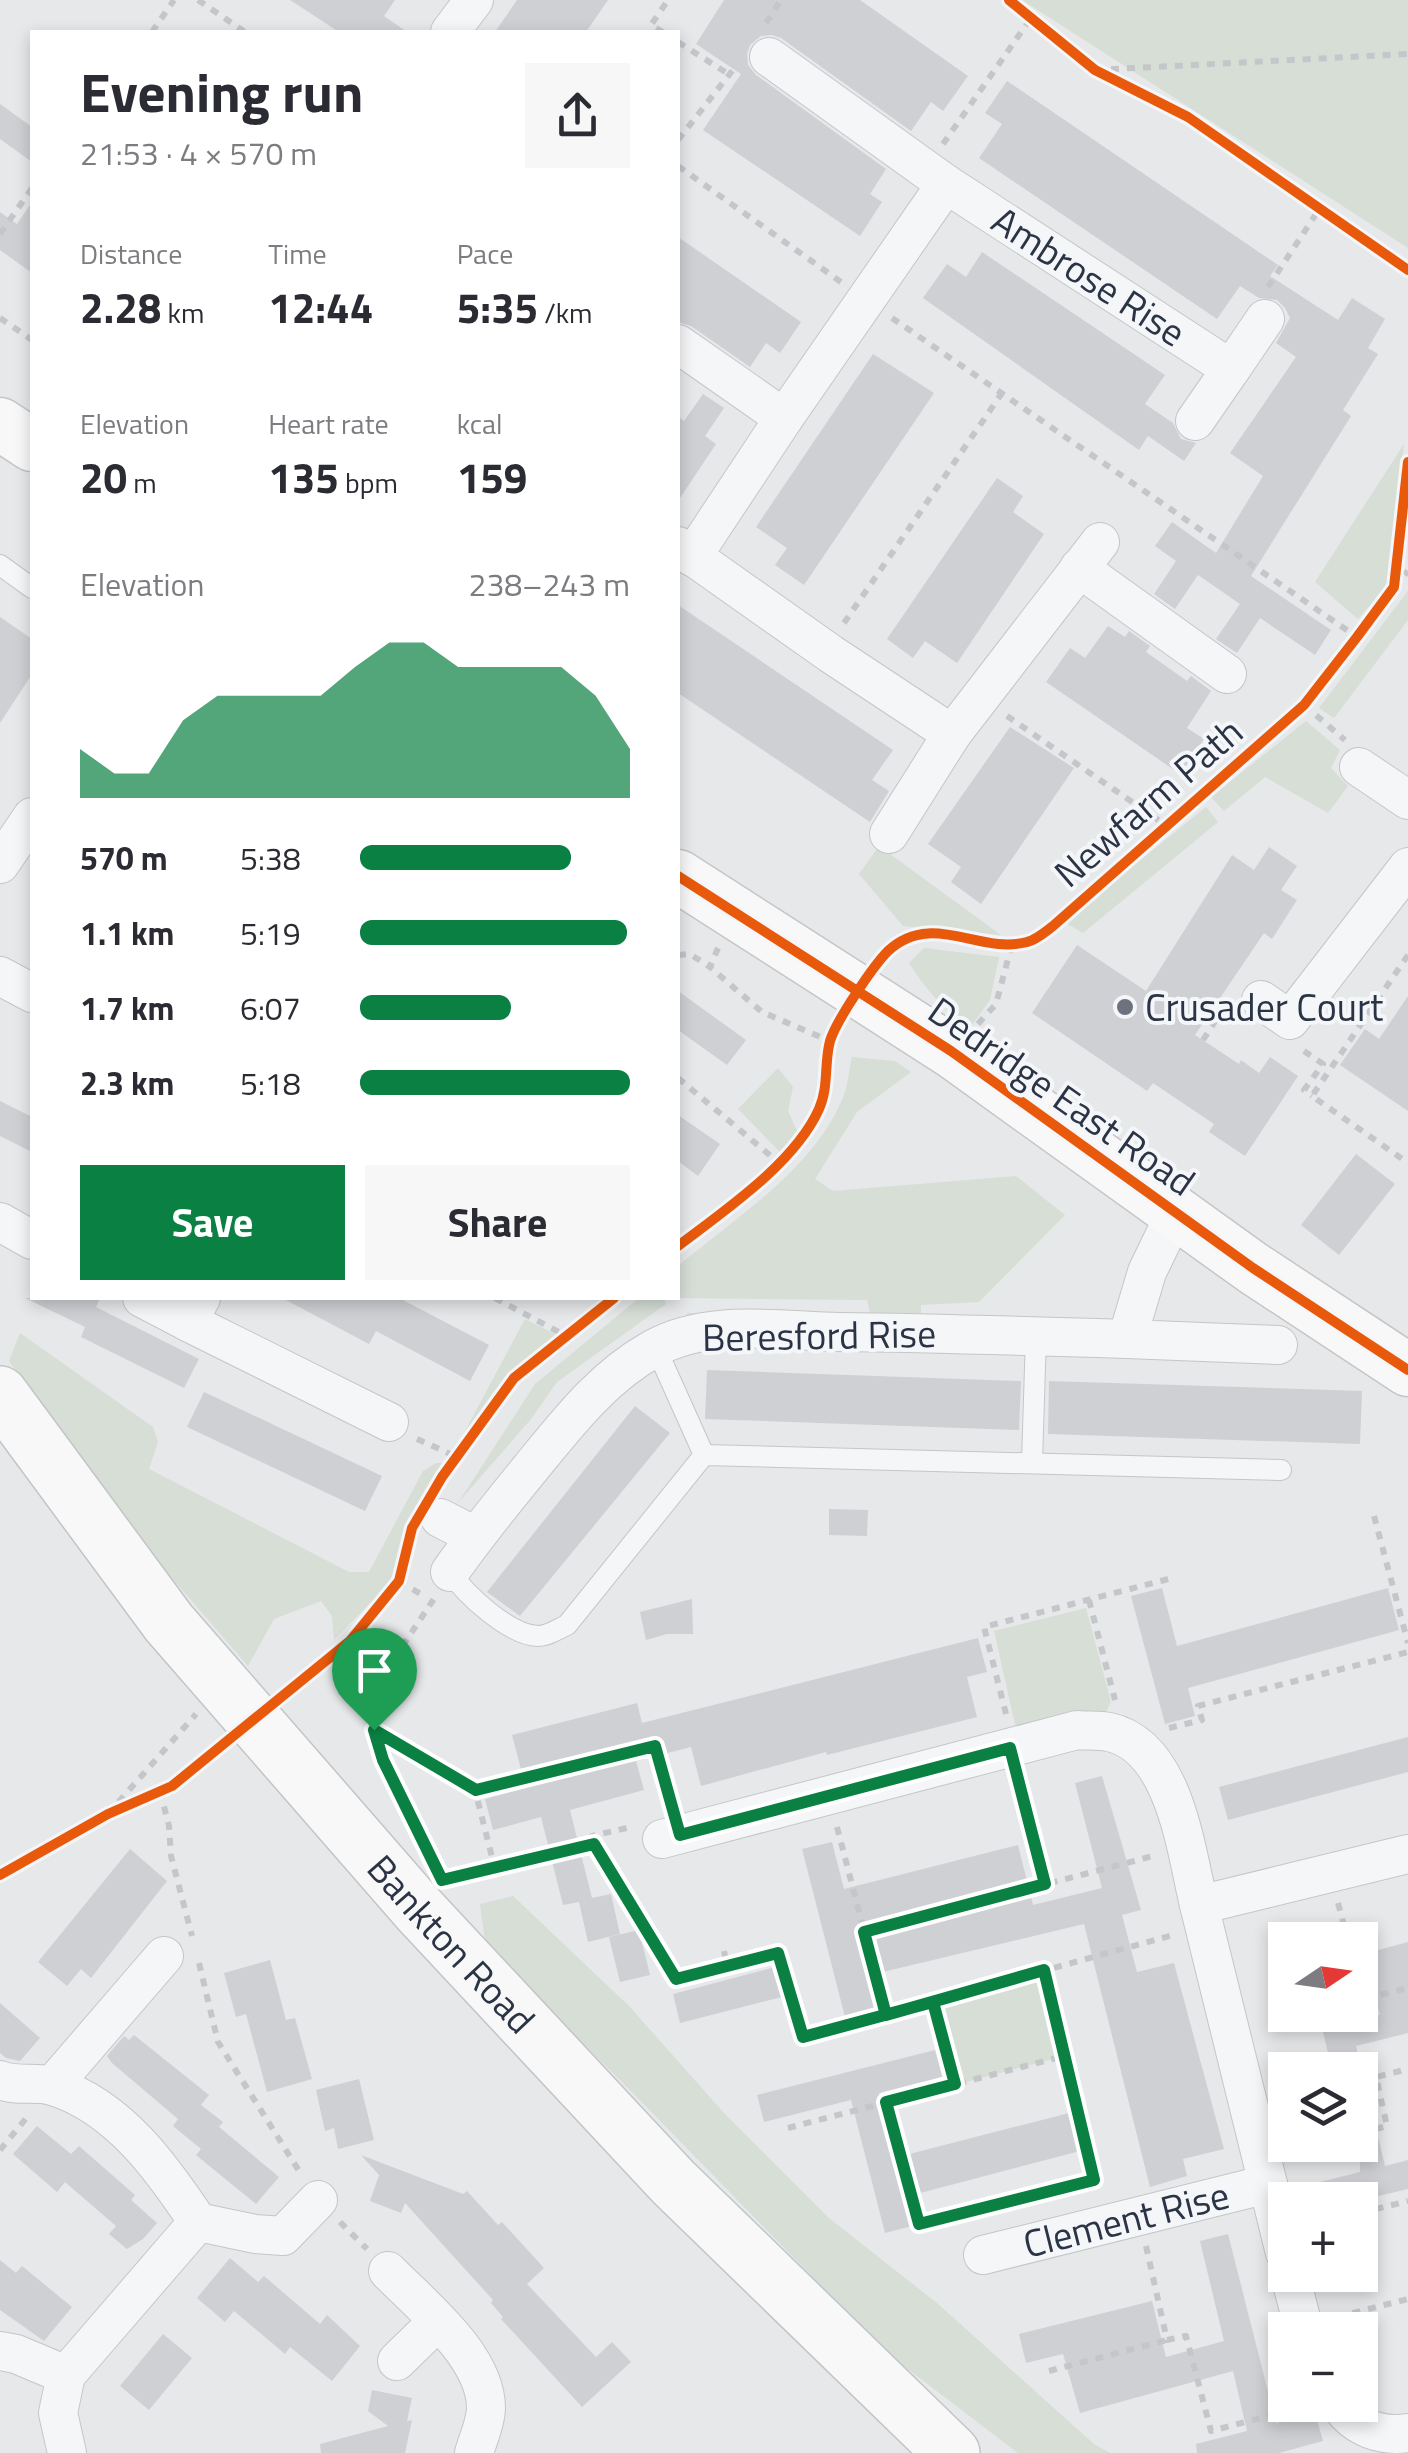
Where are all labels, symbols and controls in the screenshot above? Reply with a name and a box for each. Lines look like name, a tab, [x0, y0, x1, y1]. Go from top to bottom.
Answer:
text: Evening run	[80, 50, 363, 133]
button: share	[525, 63, 630, 168]
text: 21:53 · 4 × 570 m	[80, 129, 317, 177]
street label: Ambrose Rise	[981, 191, 1197, 361]
text: Distance	[80, 232, 182, 275]
text: Time	[268, 232, 327, 275]
text: Pace	[457, 232, 513, 275]
text: 2.28	[80, 275, 161, 339]
text: 12:44	[268, 275, 373, 339]
text: 5:35	[457, 275, 538, 339]
text: km	[161, 291, 204, 334]
text: /km	[538, 291, 593, 334]
text: Elevation	[80, 402, 189, 445]
text: Heart rate	[268, 402, 389, 445]
text: kcal	[457, 402, 502, 445]
text: 20	[80, 445, 127, 509]
text: 135	[268, 445, 339, 509]
text: 159	[457, 445, 527, 509]
text: m	[127, 461, 157, 504]
text: bpm	[339, 461, 398, 504]
text: Elevation	[80, 560, 204, 608]
text: 238–243 m	[468, 560, 630, 608]
street label: Newfarm Path	[1041, 704, 1255, 900]
text: 570 m	[80, 834, 168, 882]
text: 5:38	[240, 834, 301, 882]
text: 1.1 km	[80, 909, 174, 957]
text: 5:19	[240, 909, 301, 957]
place label: Crusader Court	[1145, 978, 1383, 1036]
street label: Dedridge East Road	[917, 982, 1207, 1210]
text: 1.7 km	[80, 984, 174, 1032]
text: 6:07	[240, 984, 301, 1032]
marker: Crusader Court	[1114, 996, 1136, 1018]
text: 2.3 km	[80, 1059, 174, 1107]
text: 5:18	[240, 1059, 301, 1107]
button: Save	[80, 1165, 345, 1280]
button: Share	[365, 1165, 630, 1280]
street label: Beresford Rise	[701, 1304, 937, 1366]
pin	[332, 1628, 417, 1731]
icon: arrive	[347, 1643, 402, 1698]
street label: Bankton Road	[354, 1841, 549, 2046]
north arrow	[1268, 1922, 1378, 2032]
map controls	[1268, 1922, 1378, 2422]
button: layers	[1268, 2052, 1378, 2162]
street label: Clement Rise	[1017, 2165, 1235, 2273]
button: +	[1268, 2182, 1378, 2292]
button: −	[1268, 2312, 1378, 2422]

